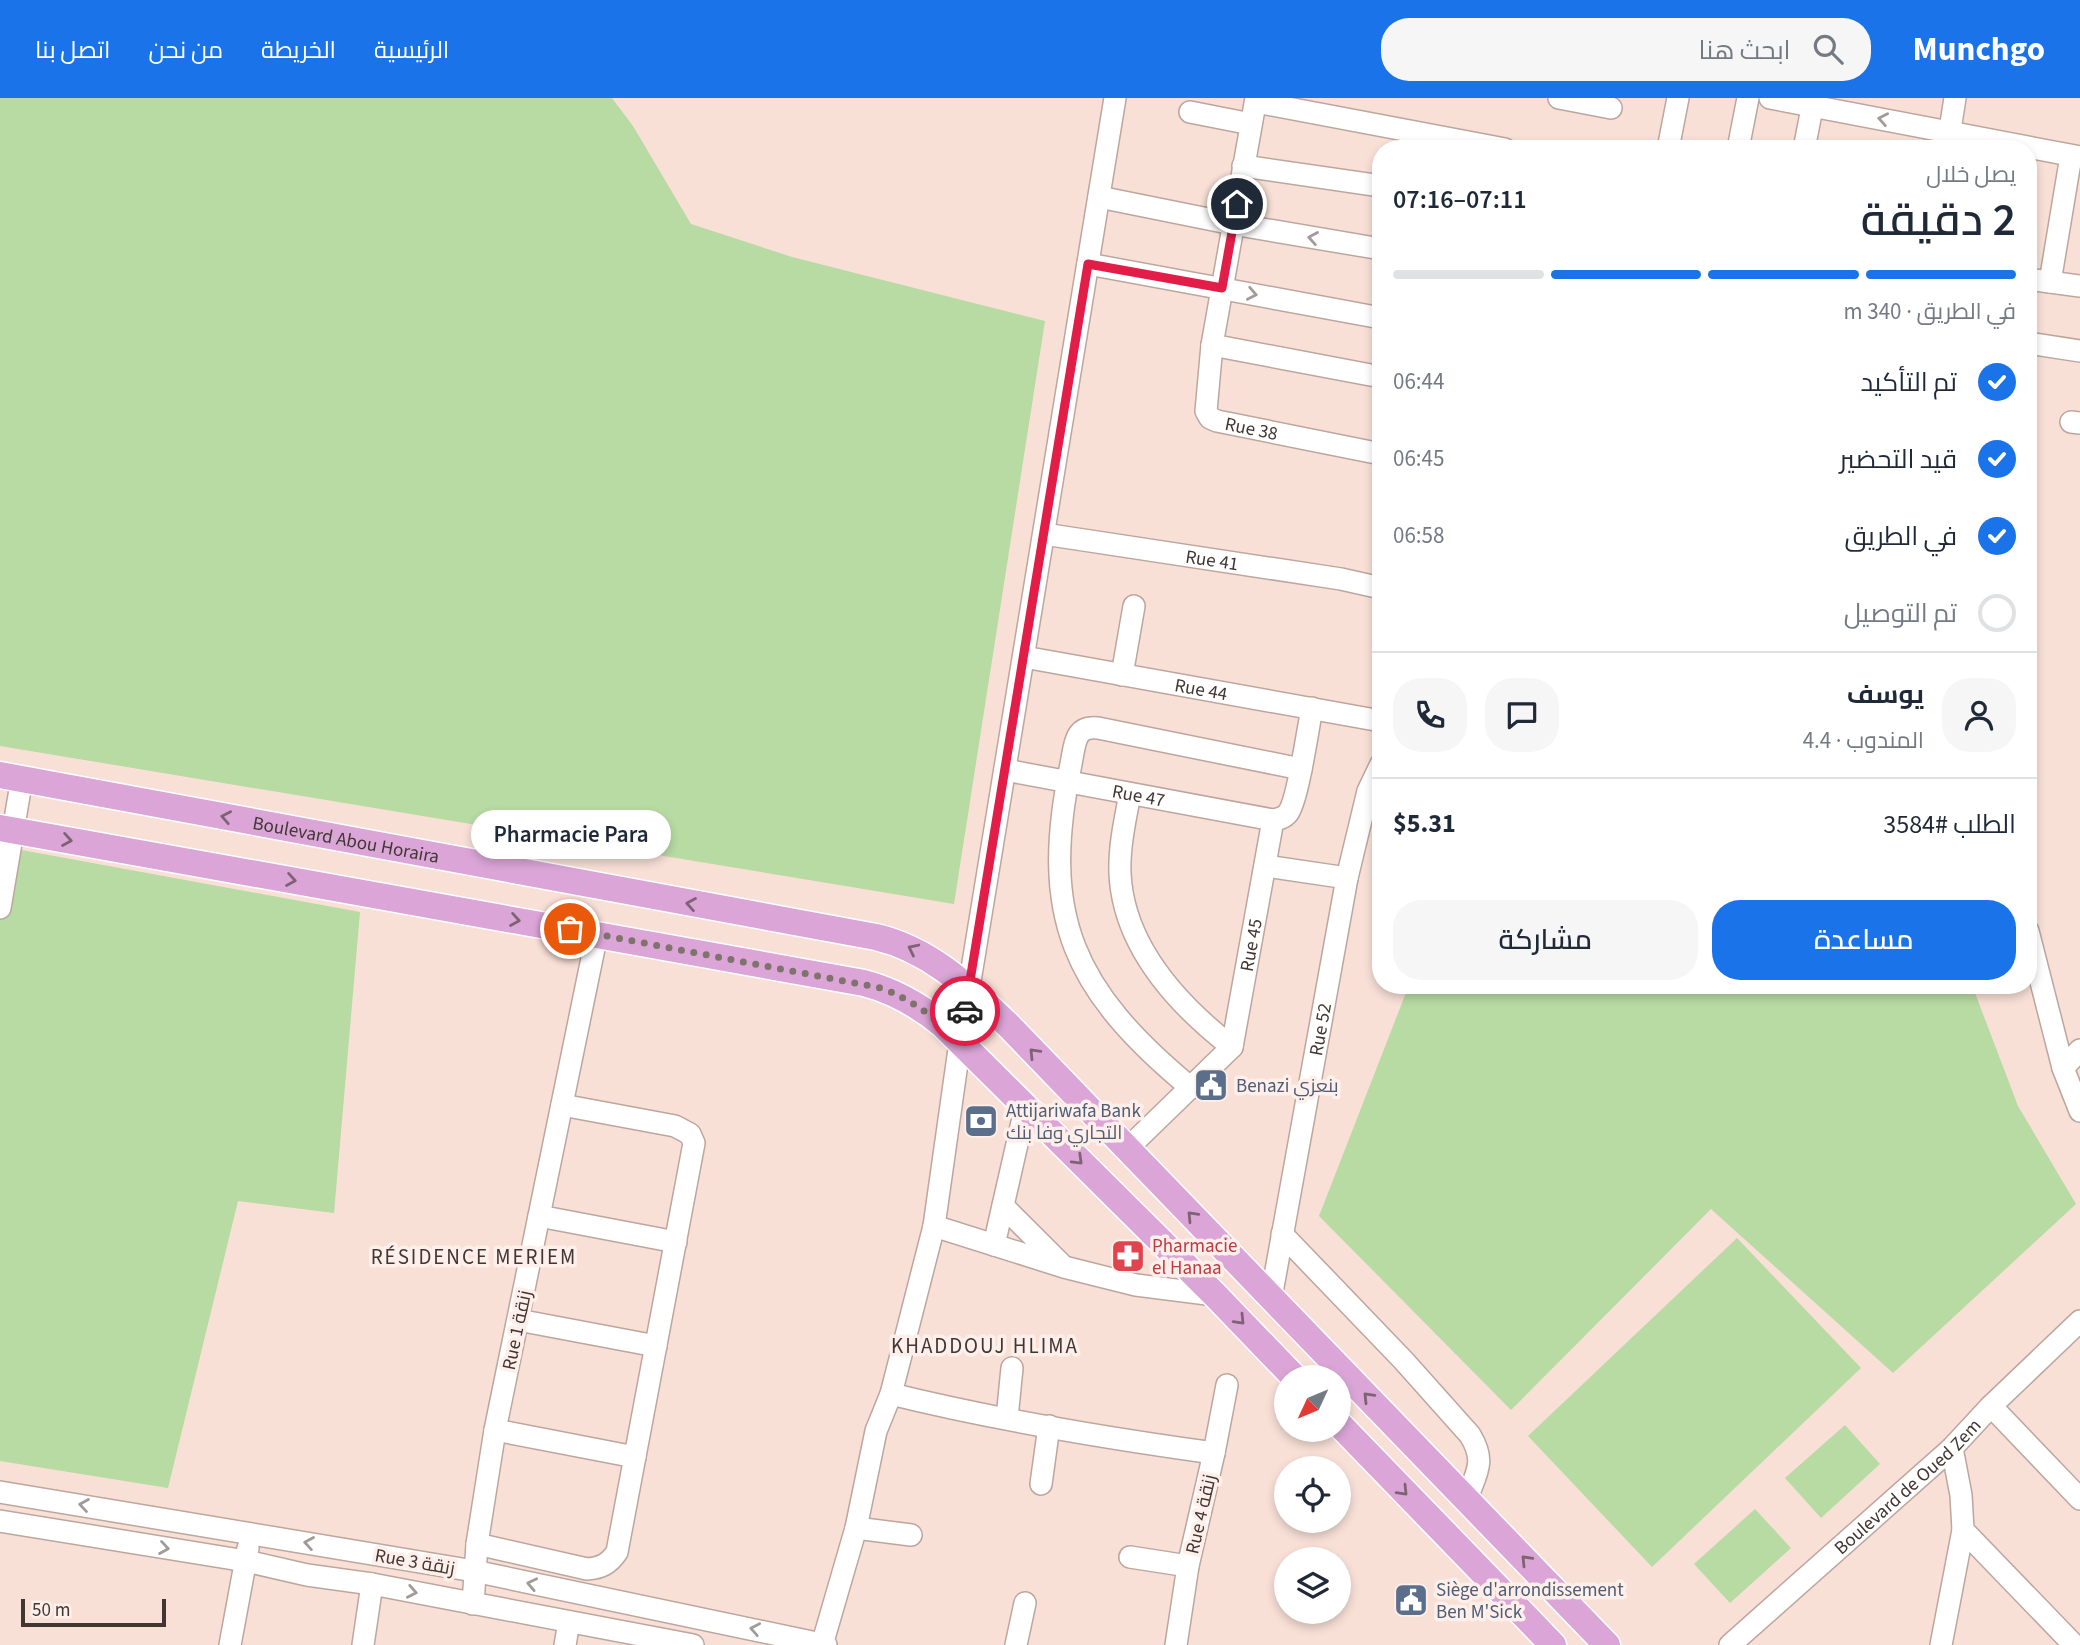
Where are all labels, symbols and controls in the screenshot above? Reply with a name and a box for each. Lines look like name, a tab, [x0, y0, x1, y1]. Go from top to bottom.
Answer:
search box	[1381, 18, 1871, 81]
text: Munchgo	[1913, 26, 2045, 73]
icon: search	[1809, 30, 1847, 68]
text: ابحث هنا	[1699, 32, 1791, 69]
text: اتصل بنا	[35, 33, 110, 68]
text: من نحن	[148, 33, 223, 68]
text: الخريطة	[261, 33, 336, 68]
text: الرئيسية	[374, 33, 449, 68]
one-way arrow	[1877, 113, 1889, 128]
text: يصل خلال	[1926, 158, 2016, 191]
pin	[1207, 174, 1267, 234]
text: 07:11–07:16	[1393, 181, 1527, 218]
icon: home	[1218, 185, 1256, 223]
text: 2 دقيقة	[1861, 188, 2016, 253]
one-way arrow	[1308, 231, 1319, 246]
one-way arrow	[1246, 286, 1258, 301]
text: في الطريق · 340 m	[1844, 295, 2016, 328]
icon: check	[1978, 363, 2016, 401]
text: تم التأكيد	[1860, 364, 1957, 401]
text: 06:44	[1393, 365, 1444, 398]
street label: Rue 38	[1222, 411, 1280, 448]
icon: check	[1978, 440, 2016, 478]
text: قيد التحضير	[1839, 441, 1957, 478]
text: 06:45	[1393, 442, 1444, 475]
icon: check	[1978, 517, 2016, 555]
text: في الطريق	[1844, 518, 1957, 555]
text: 06:58	[1393, 519, 1444, 552]
street label: Rue 41	[1183, 544, 1240, 578]
text: تم التوصيل	[1844, 595, 1957, 632]
street label: Rue 44	[1172, 672, 1230, 708]
text: يوسف	[1847, 676, 1924, 713]
button: phone	[1393, 678, 1467, 752]
button: chat	[1485, 678, 1559, 752]
button: person	[1942, 678, 2016, 752]
text: المندوب · 4.4	[1803, 724, 1924, 757]
street label: Rue 47	[1110, 778, 1167, 815]
text: $5.31	[1393, 805, 1456, 842]
text: الطلب #3584	[1883, 806, 2016, 843]
one-way arrow	[220, 810, 232, 825]
street label: Boulevard Abou Horaira	[250, 810, 441, 871]
callout: Pharmacie Para	[470, 810, 670, 859]
text: Pharmacie Para	[493, 818, 649, 851]
one-way arrow	[61, 831, 73, 846]
one-way arrow	[285, 872, 297, 887]
one-way arrow	[685, 897, 697, 912]
pin	[540, 899, 600, 959]
button: مشاركة	[1393, 900, 1698, 980]
button: مساعدة	[1712, 900, 2016, 980]
icon: bag	[551, 910, 589, 948]
one-way arrow	[509, 912, 521, 927]
street label: Rue 45	[1234, 917, 1270, 974]
one-way arrow	[908, 944, 920, 958]
courier	[930, 976, 1000, 1046]
icon: car	[946, 992, 984, 1030]
street label: Rue 52	[1303, 1001, 1339, 1058]
one-way arrow	[1030, 1048, 1043, 1061]
public building icon: Benazi بنعزي	[1192, 1066, 1230, 1104]
place label: Benazi بنعزي	[1236, 1073, 1339, 1100]
place label: Attijariwafa Bank التجاري وفا بنك	[1006, 1098, 1141, 1147]
bank icon: Attijariwafa Bank التجاري وفا بنك	[962, 1102, 1000, 1140]
one-way arrow	[1070, 1152, 1083, 1165]
one-way arrow	[1187, 1212, 1200, 1225]
place label: Pharmacie el Hanaa	[1152, 1233, 1237, 1282]
pharmacy icon: Pharmacie el Hanaa	[1109, 1237, 1147, 1275]
district label: RÉSIDENCE MERIEM	[371, 1242, 577, 1272]
street label: Rue 1 زنقة	[496, 1288, 539, 1373]
one-way arrow	[1231, 1312, 1244, 1325]
district label: KHADDOUJ HLIMA	[891, 1331, 1079, 1361]
north arrow	[1274, 1365, 1351, 1442]
map controls	[1274, 1365, 1351, 1624]
one-way arrow	[1363, 1392, 1376, 1405]
street label: Boulevard de Oued Zem	[1829, 1413, 1988, 1562]
button: locate	[1274, 1456, 1351, 1533]
street label: Rue 4 زنقة	[1179, 1472, 1224, 1557]
one-way arrow	[1395, 1482, 1408, 1495]
one-way arrow	[78, 1498, 90, 1513]
one-way arrow	[303, 1536, 315, 1551]
one-way arrow	[158, 1540, 170, 1555]
street label: Rue 3 زنقة	[373, 1542, 457, 1583]
button: layers	[1274, 1547, 1351, 1624]
one-way arrow	[1522, 1555, 1535, 1568]
one-way arrow	[526, 1577, 538, 1592]
place label: Siège d'arrondissement Ben M'Sick	[1436, 1577, 1624, 1626]
public building icon: Siège d'arrondissement Ben M'Sick	[1392, 1581, 1430, 1619]
one-way arrow	[406, 1584, 418, 1599]
scale bar	[21, 1596, 166, 1628]
text: 50 m	[32, 1597, 70, 1624]
one-way arrow	[749, 1623, 761, 1638]

